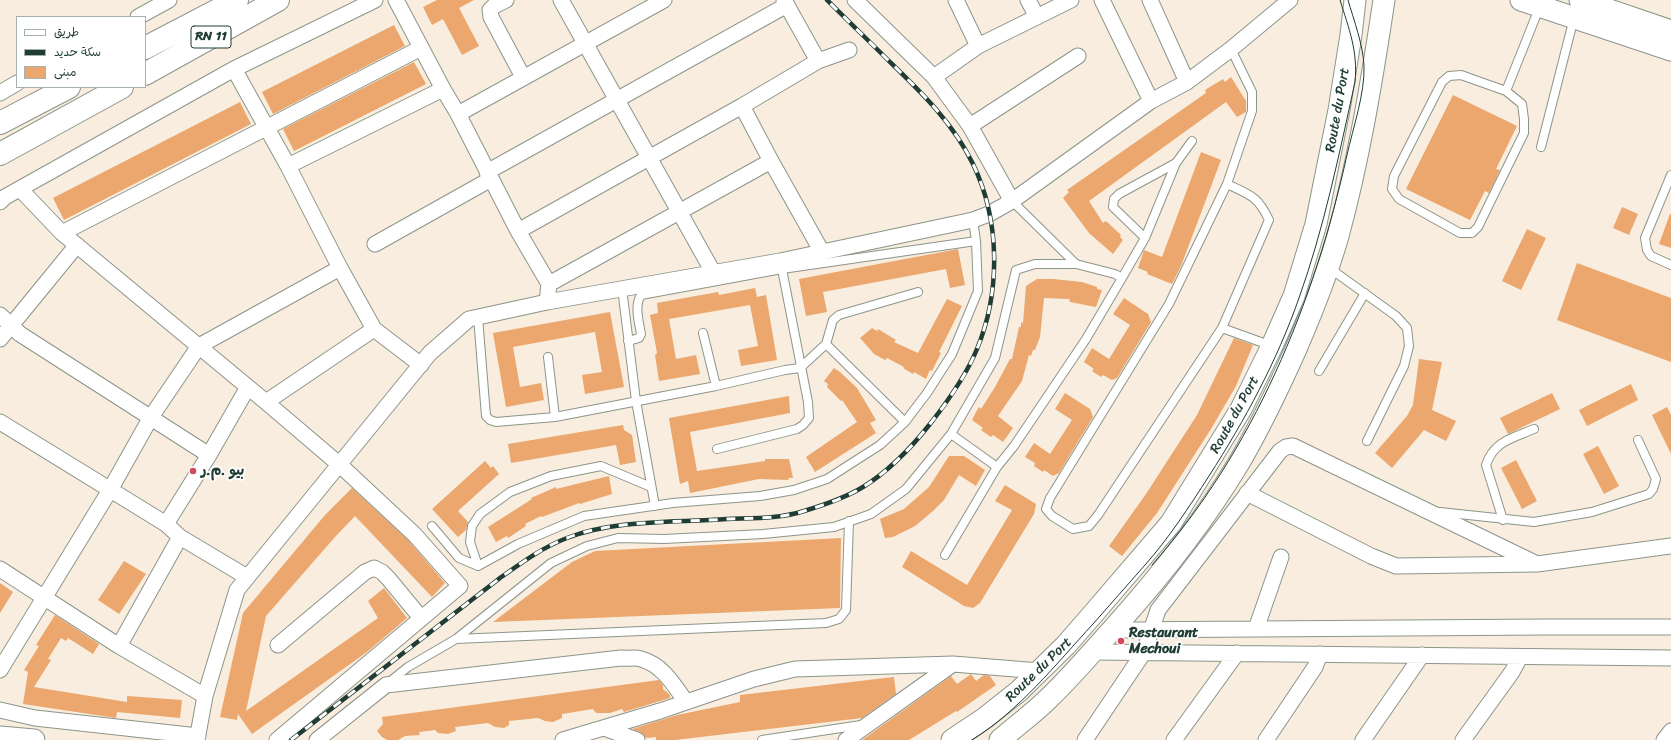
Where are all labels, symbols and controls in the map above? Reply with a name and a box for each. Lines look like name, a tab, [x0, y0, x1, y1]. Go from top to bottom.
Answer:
legend	[16, 16, 146, 88]
text: طريق	[54, 21, 79, 43]
road number: RN 11	[191, 26, 231, 48]
text: سكة حديد	[54, 41, 101, 63]
text: مبنى	[54, 61, 77, 83]
street label: Route du Port	[1322, 66, 1354, 154]
street label: Route du Port	[1207, 373, 1263, 457]
place label: بيو .م.ر	[201, 463, 244, 479]
marker: بيو .م.ر	[188, 466, 198, 476]
place label: Restaurant Mechoui	[1129, 625, 1198, 658]
street label: Route du Port	[1002, 634, 1076, 706]
marker: Restaurant Mechoui	[1116, 636, 1126, 646]

